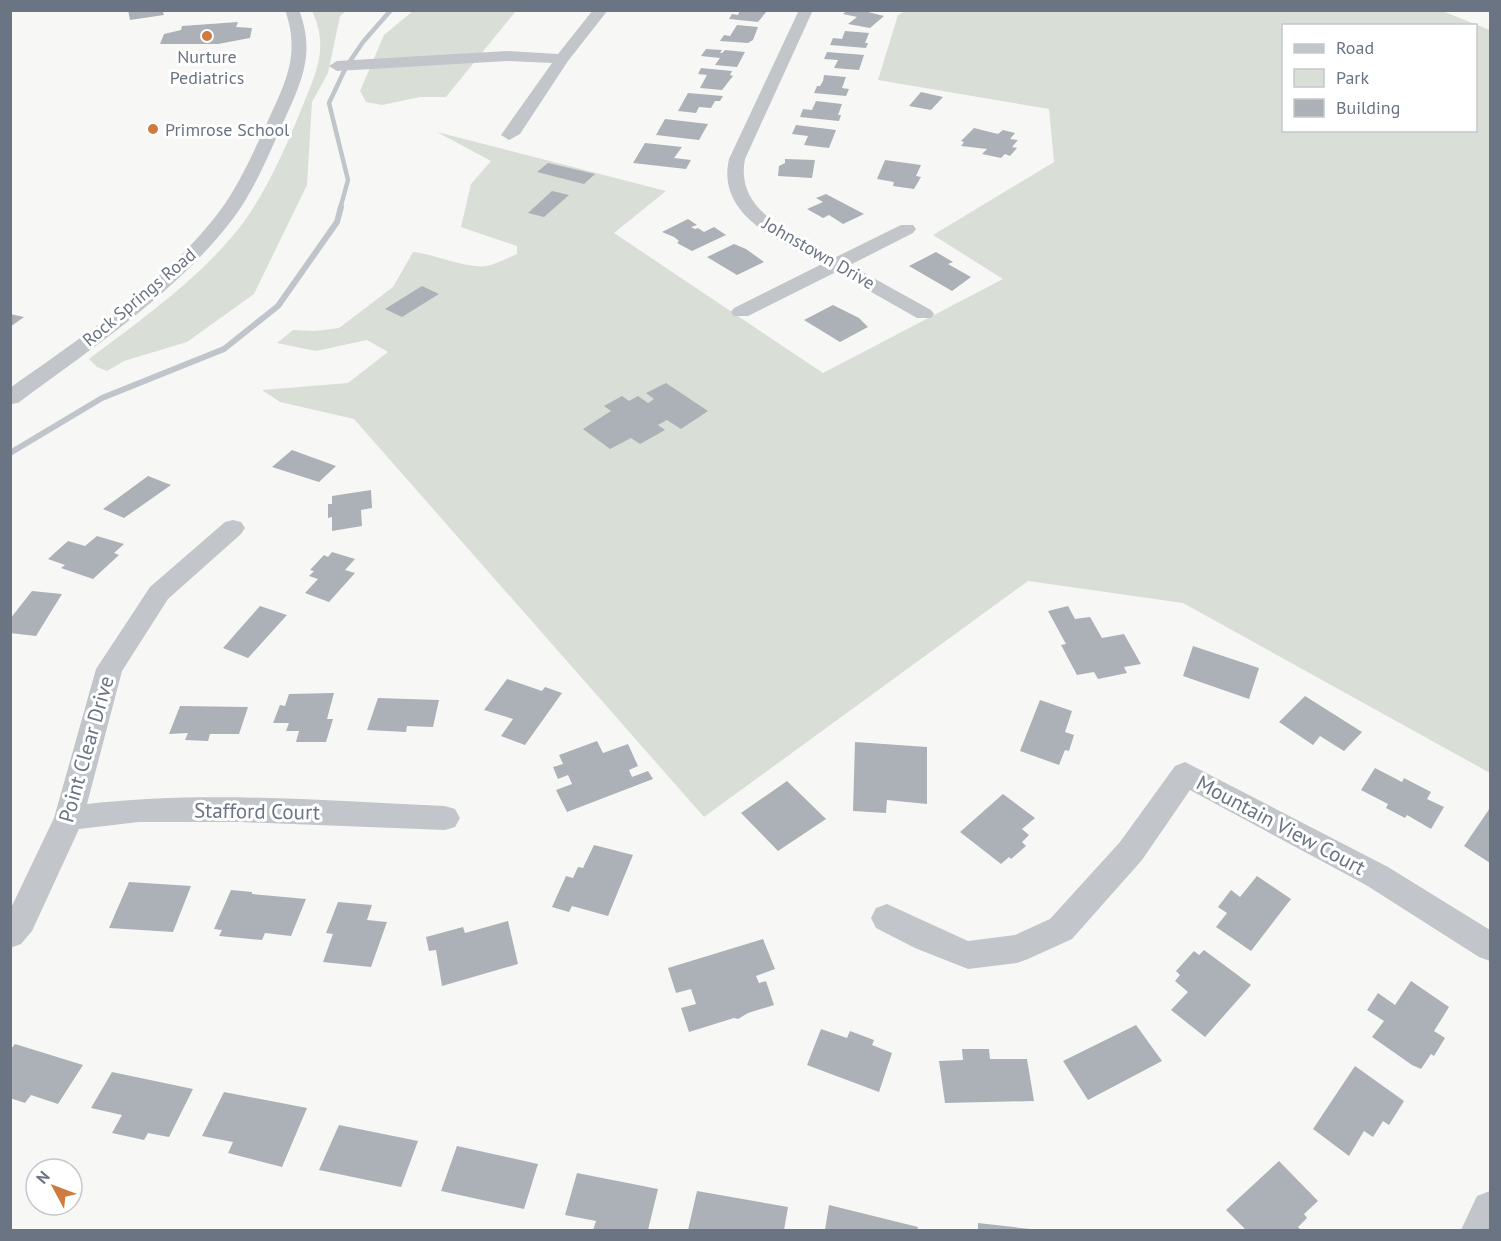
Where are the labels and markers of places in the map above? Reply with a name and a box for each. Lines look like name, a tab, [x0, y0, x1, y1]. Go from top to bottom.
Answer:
marker: Nurture Pediatrics	[200, 29, 214, 43]
place label: Nurture Pediatrics	[170, 45, 244, 89]
place label: Primrose School	[165, 118, 290, 141]
marker: Primrose School	[146, 122, 160, 136]

